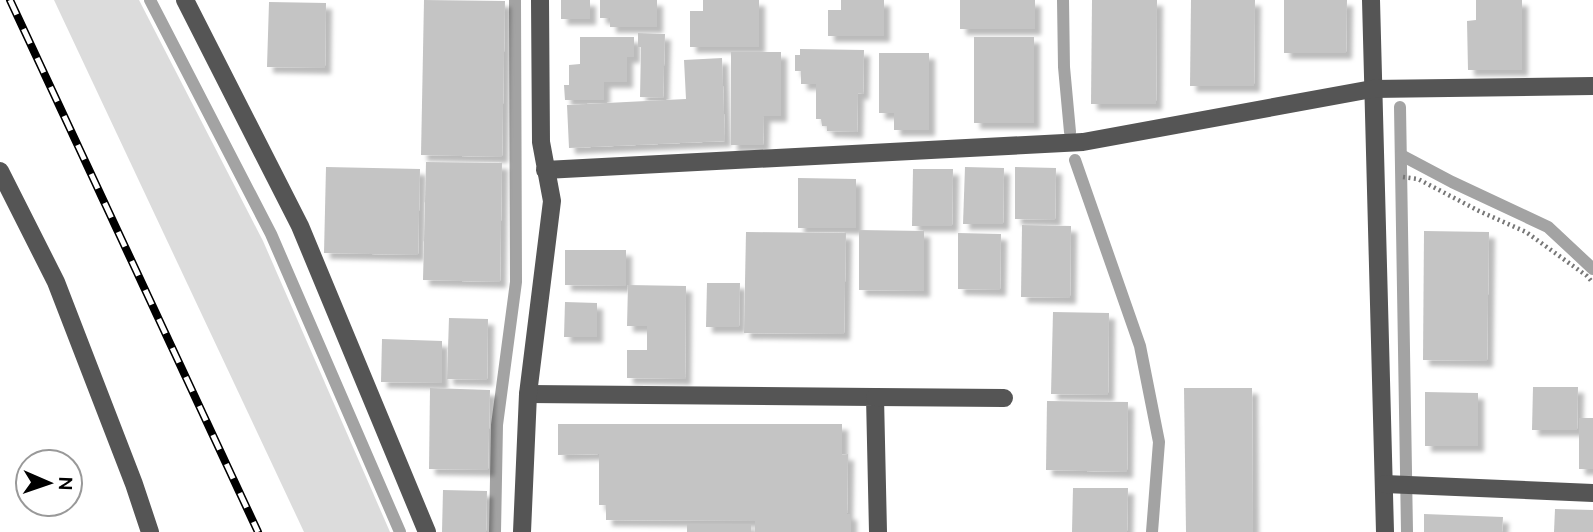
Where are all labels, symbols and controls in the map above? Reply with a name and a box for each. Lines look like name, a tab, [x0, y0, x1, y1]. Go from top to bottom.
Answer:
north arrow	[14, 448, 84, 518]
text: N	[55, 476, 77, 491]

